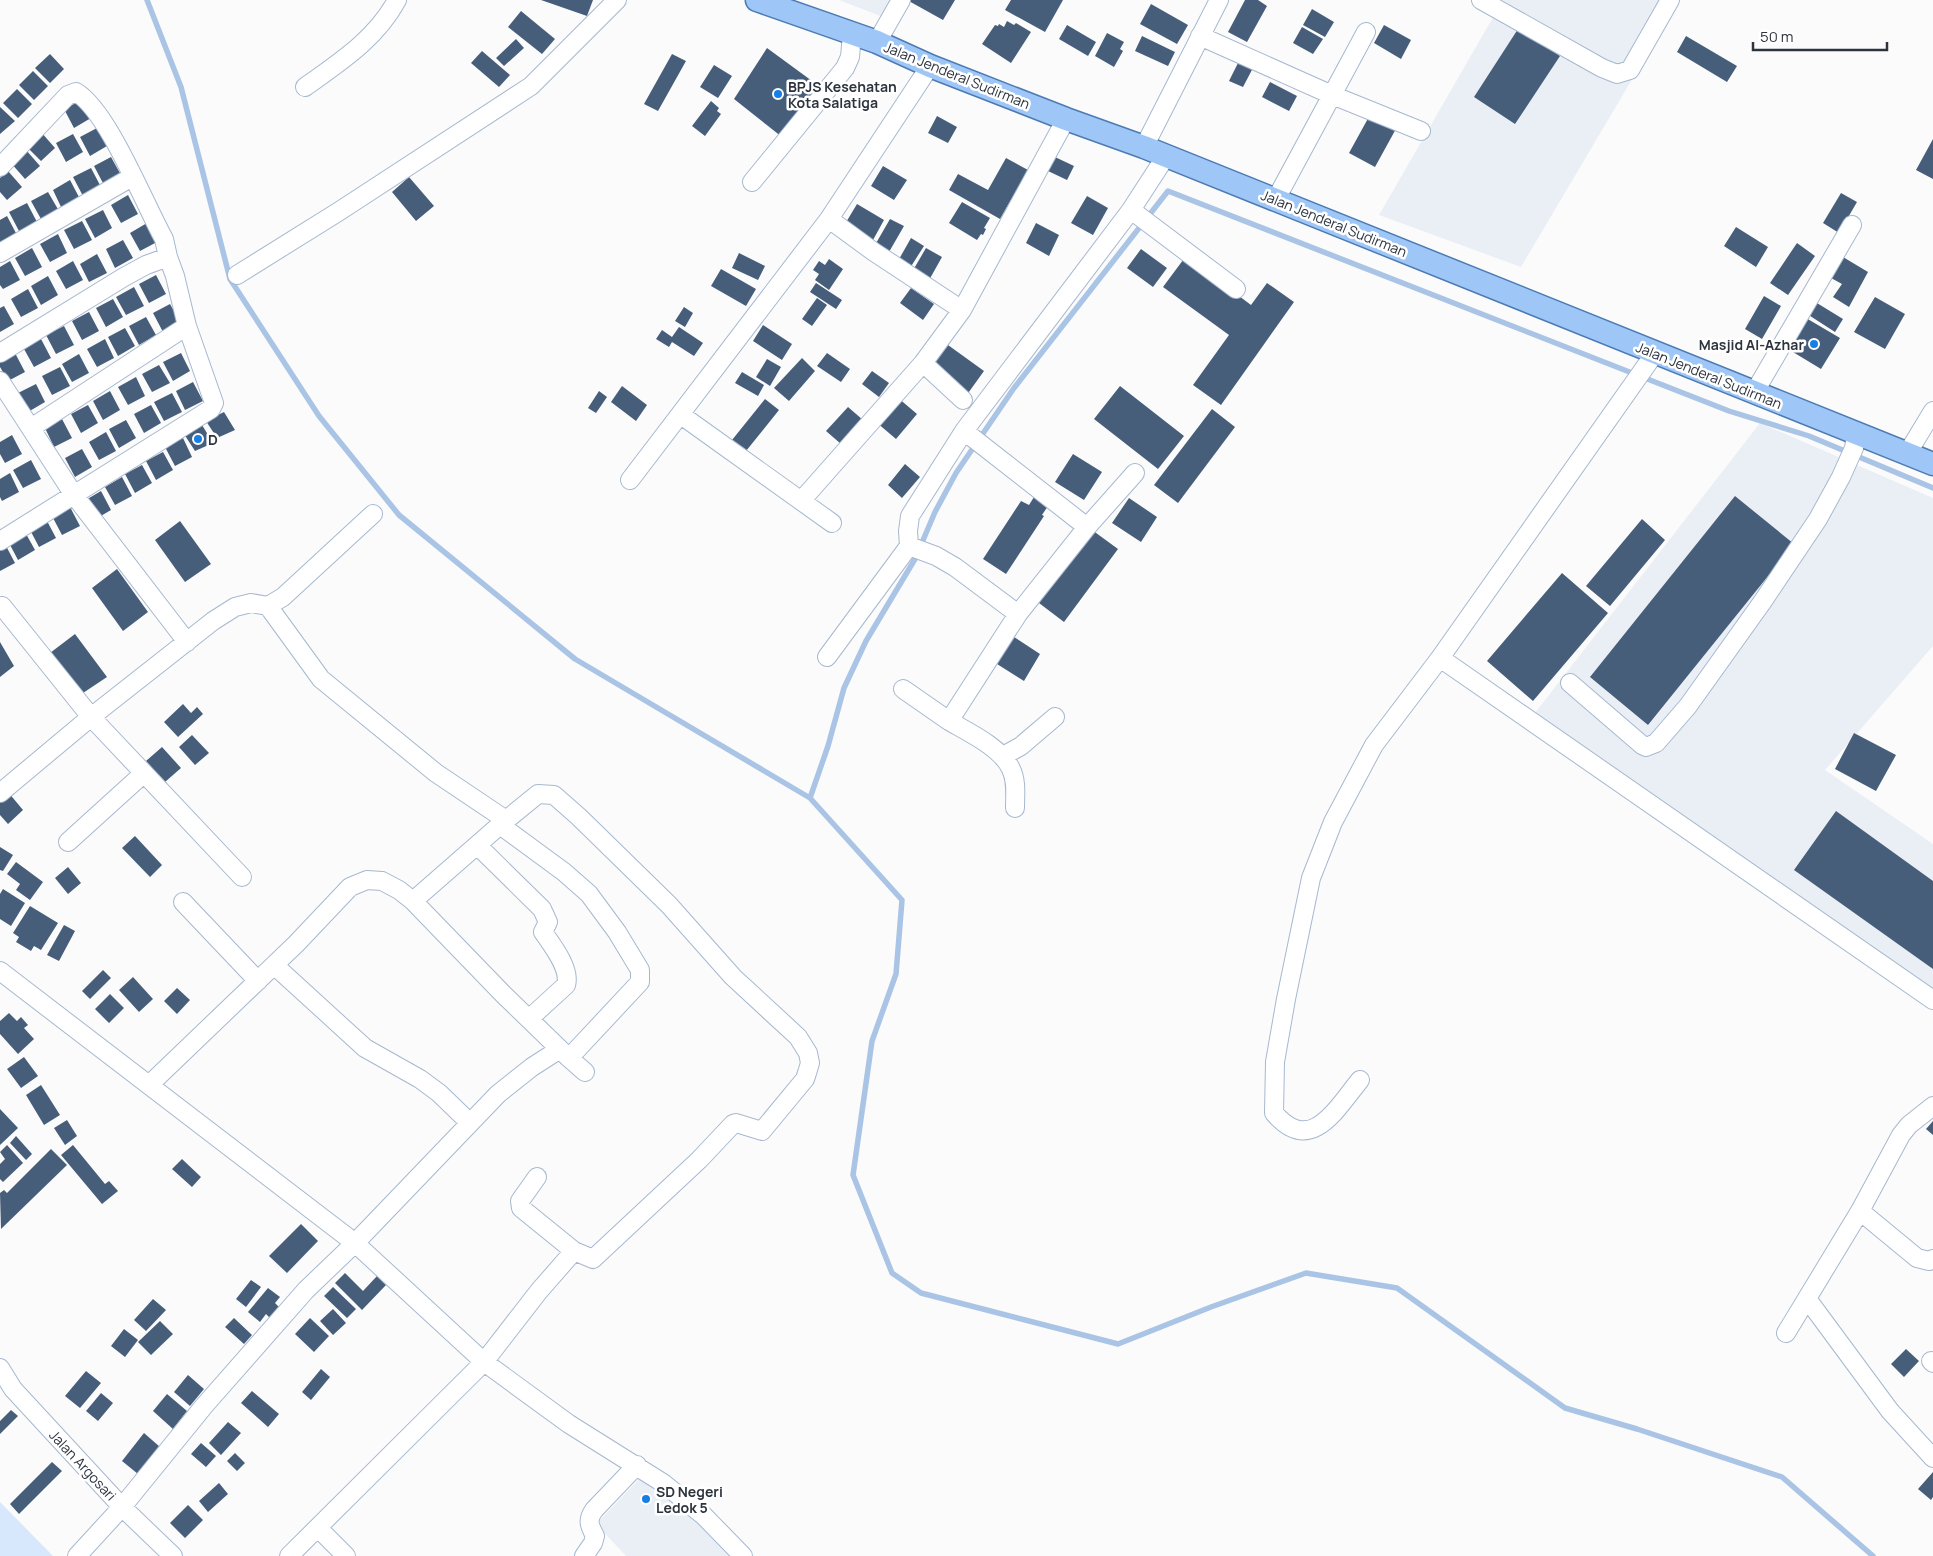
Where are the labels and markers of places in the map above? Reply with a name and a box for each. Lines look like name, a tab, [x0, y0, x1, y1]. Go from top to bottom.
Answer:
place label: BPJS Kesehatan Kota Salatiga	[788, 77, 897, 112]
marker: BPJS Kesehatan Kota Salatiga	[772, 88, 784, 100]
place label: Masjid Al-Azhar	[1699, 335, 1804, 354]
marker: Masjid Al-Azhar	[1808, 338, 1820, 350]
place label: D	[208, 430, 218, 449]
marker: D	[192, 433, 204, 445]
place label: SD Negeri Ledok 5	[656, 1482, 723, 1517]
marker: SD Negeri Ledok 5	[640, 1493, 652, 1505]

